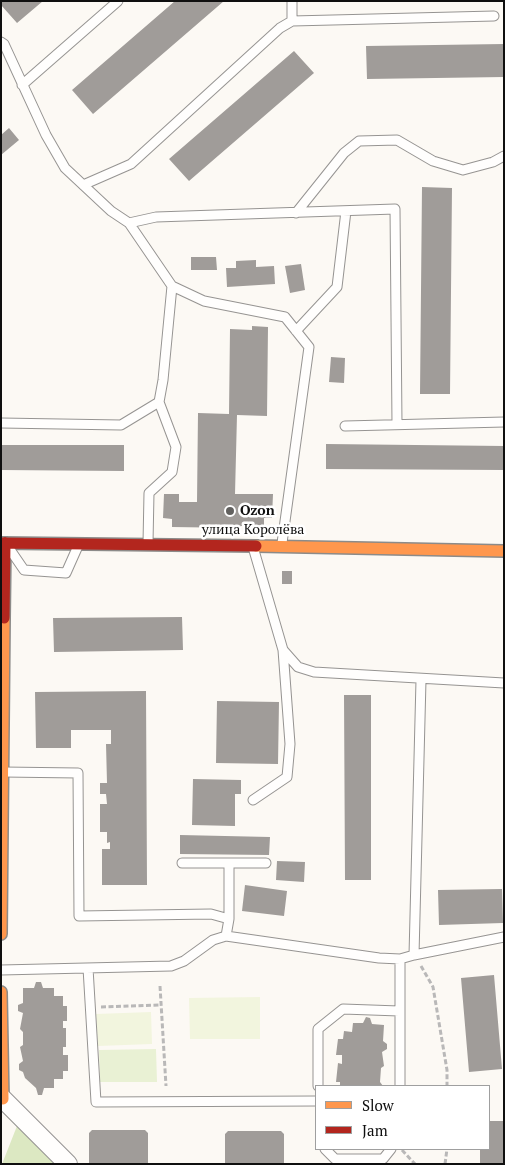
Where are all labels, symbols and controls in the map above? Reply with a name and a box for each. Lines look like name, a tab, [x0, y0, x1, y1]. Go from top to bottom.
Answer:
place label: Ozon	[240, 503, 275, 519]
marker: Ozon	[224, 505, 236, 517]
street label: улица Королёва	[202, 522, 304, 538]
legend	[315, 1085, 490, 1150]
text: Slow	[362, 1095, 394, 1115]
text: Jam	[362, 1120, 388, 1140]

